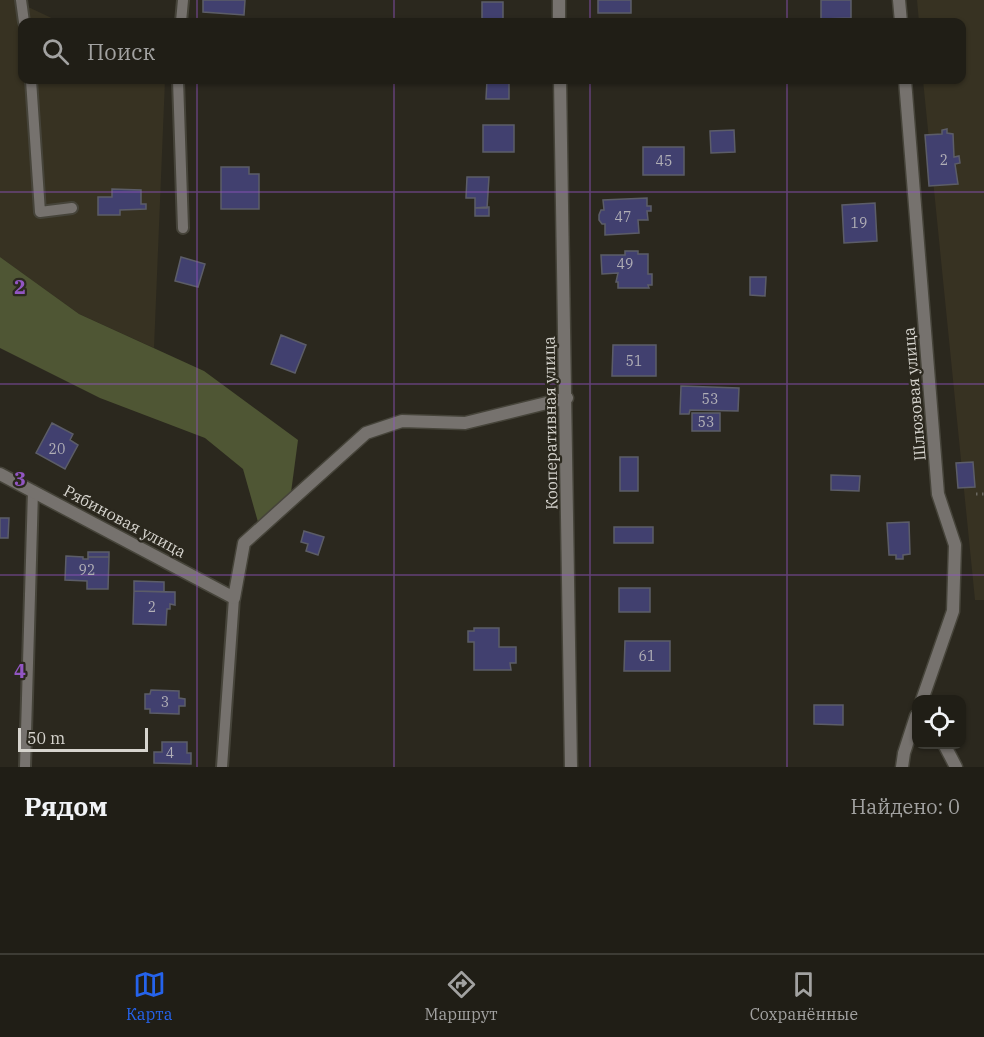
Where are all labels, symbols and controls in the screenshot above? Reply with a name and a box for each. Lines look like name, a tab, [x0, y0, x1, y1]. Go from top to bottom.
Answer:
search box	[18, 18, 966, 84]
icon: search	[39, 35, 72, 68]
text: Поиск	[87, 37, 155, 66]
house number: 2	[940, 151, 948, 169]
house number: 45	[656, 152, 672, 170]
house number: 47	[615, 208, 631, 226]
house number: 19	[851, 214, 867, 232]
house number: 49	[617, 255, 633, 273]
text: 2	[14, 273, 26, 300]
street label: Шлюзовая улица	[898, 326, 930, 462]
street label: Кооперативная улица	[538, 336, 562, 510]
house number: 51	[626, 352, 642, 370]
house number: 53	[702, 390, 718, 408]
house number: 53	[698, 413, 714, 431]
house number: 20	[49, 440, 65, 458]
text: 3	[14, 465, 26, 492]
street label: Рябиновая улица	[60, 480, 190, 562]
house number: 92	[79, 561, 95, 579]
house number: 2	[148, 598, 156, 616]
house number: 61	[639, 647, 655, 665]
text: 4	[14, 657, 26, 684]
house number: 3	[161, 693, 169, 711]
map controls	[912, 695, 966, 749]
button: locate	[912, 695, 966, 749]
scale bar	[18, 725, 148, 752]
text: 50 m	[27, 728, 65, 748]
house number: 4	[166, 744, 174, 762]
text: Рядом	[24, 789, 108, 823]
text: Найдено: 0	[851, 793, 960, 820]
tab: Карта	[126, 968, 172, 1024]
tab: Маршрут	[424, 968, 498, 1024]
tab: Сохранённые	[750, 968, 858, 1024]

